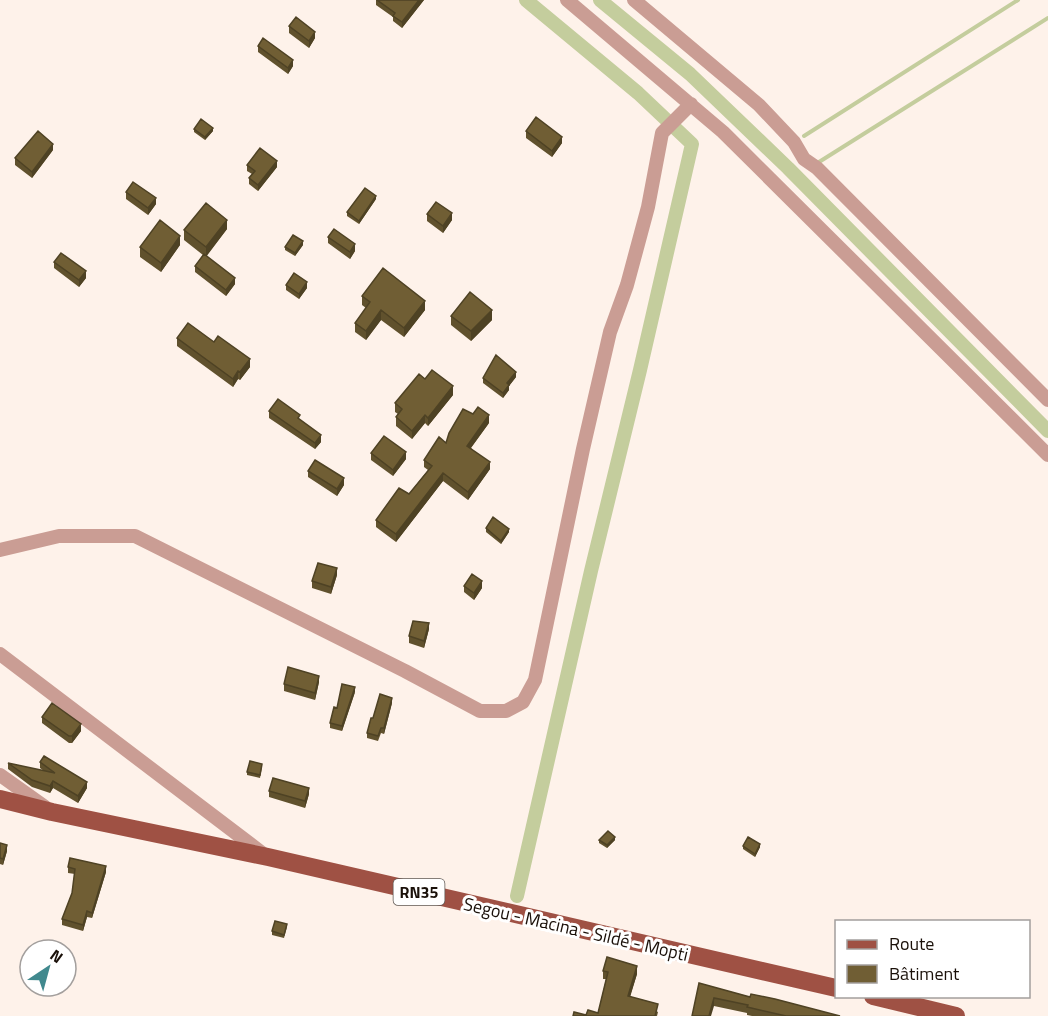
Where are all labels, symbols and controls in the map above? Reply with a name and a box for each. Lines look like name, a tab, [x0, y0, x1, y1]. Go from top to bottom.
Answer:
road number: RN35	[394, 879, 444, 905]
street label: Segou - Macina - Sildé - Mopti	[461, 890, 691, 968]
legend	[835, 920, 1030, 998]
text: Route	[889, 930, 934, 957]
north arrow	[18, 938, 78, 998]
text: N	[45, 943, 68, 969]
text: Bâtiment	[889, 960, 960, 987]

